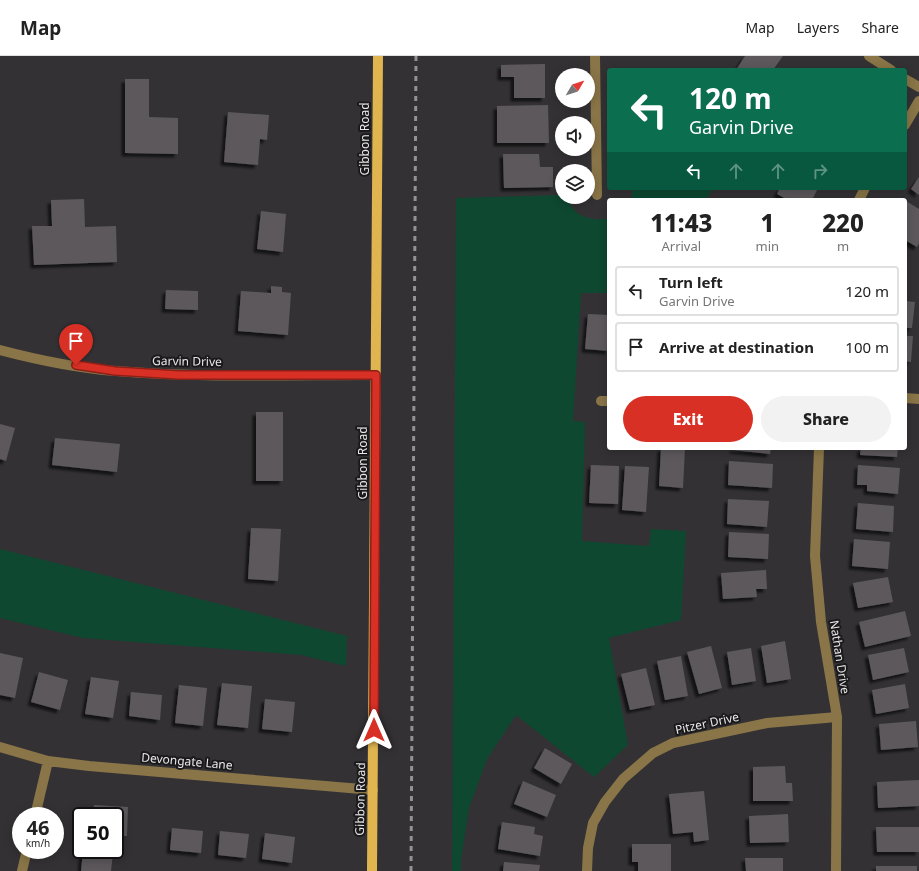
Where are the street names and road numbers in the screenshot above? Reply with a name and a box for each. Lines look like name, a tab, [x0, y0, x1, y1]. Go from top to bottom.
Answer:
street label: Gibbon Road	[356, 102, 373, 176]
street label: Garvin Drive	[152, 352, 222, 370]
street label: Gibbon Road	[354, 426, 371, 500]
street label: Nathan Drive	[826, 619, 854, 695]
street label: Pitzer Drive	[674, 708, 741, 738]
street label: Devongate Lane	[141, 749, 234, 773]
street label: Gibbon Road	[351, 762, 369, 836]

